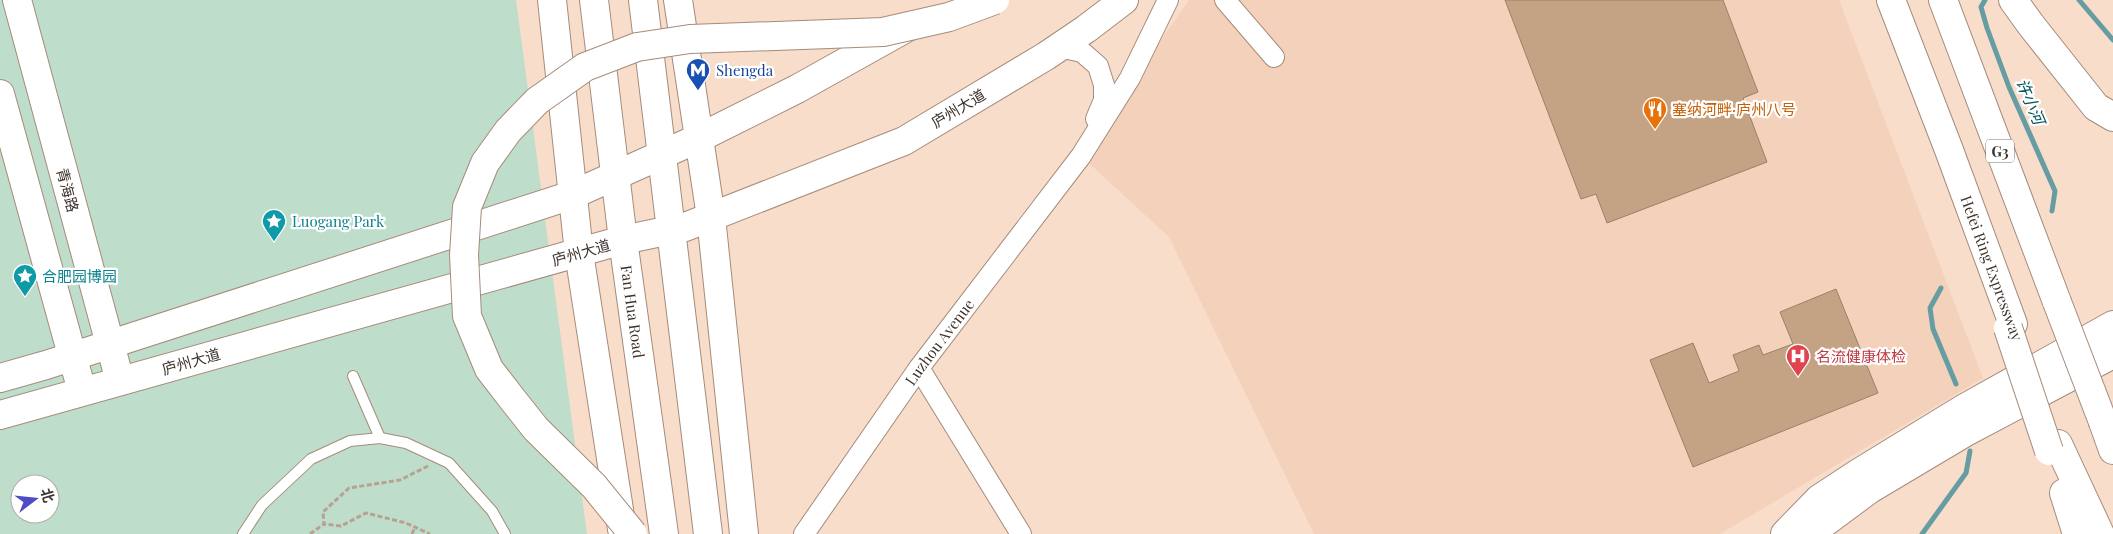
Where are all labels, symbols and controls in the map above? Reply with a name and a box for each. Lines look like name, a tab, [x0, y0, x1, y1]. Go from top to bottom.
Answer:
metro station icon: Shengda	[685, 57, 711, 91]
place label: Shengda	[716, 60, 774, 80]
water label: 许小河	[2012, 75, 2051, 130]
street label: 庐州大道	[927, 84, 989, 132]
restaurant icon: 塞纳河畔·庐州八号	[1642, 96, 1668, 130]
place label: 塞纳河畔·庐州八号	[1672, 99, 1796, 119]
road number: G3	[1986, 140, 2014, 162]
street label: 青海路	[53, 166, 83, 214]
street label: Hefei Ring Expressway	[1956, 193, 2028, 344]
place icon: Luogang Park	[261, 208, 287, 242]
place label: Luogang Park	[292, 211, 385, 231]
street label: 庐州大道	[549, 234, 613, 270]
place icon: 合肥园博园	[12, 263, 38, 297]
street label: Fan Hua Road	[617, 264, 649, 360]
place label: 合肥园博园	[42, 266, 117, 286]
street label: Luzhou Avenue	[900, 295, 978, 389]
street label: 庐州大道	[159, 343, 223, 379]
hospital icon: 名流健康体检	[1785, 343, 1811, 377]
place label: 名流健康体检	[1816, 346, 1906, 366]
north arrow	[10, 474, 60, 524]
text: 北	[37, 486, 59, 505]

